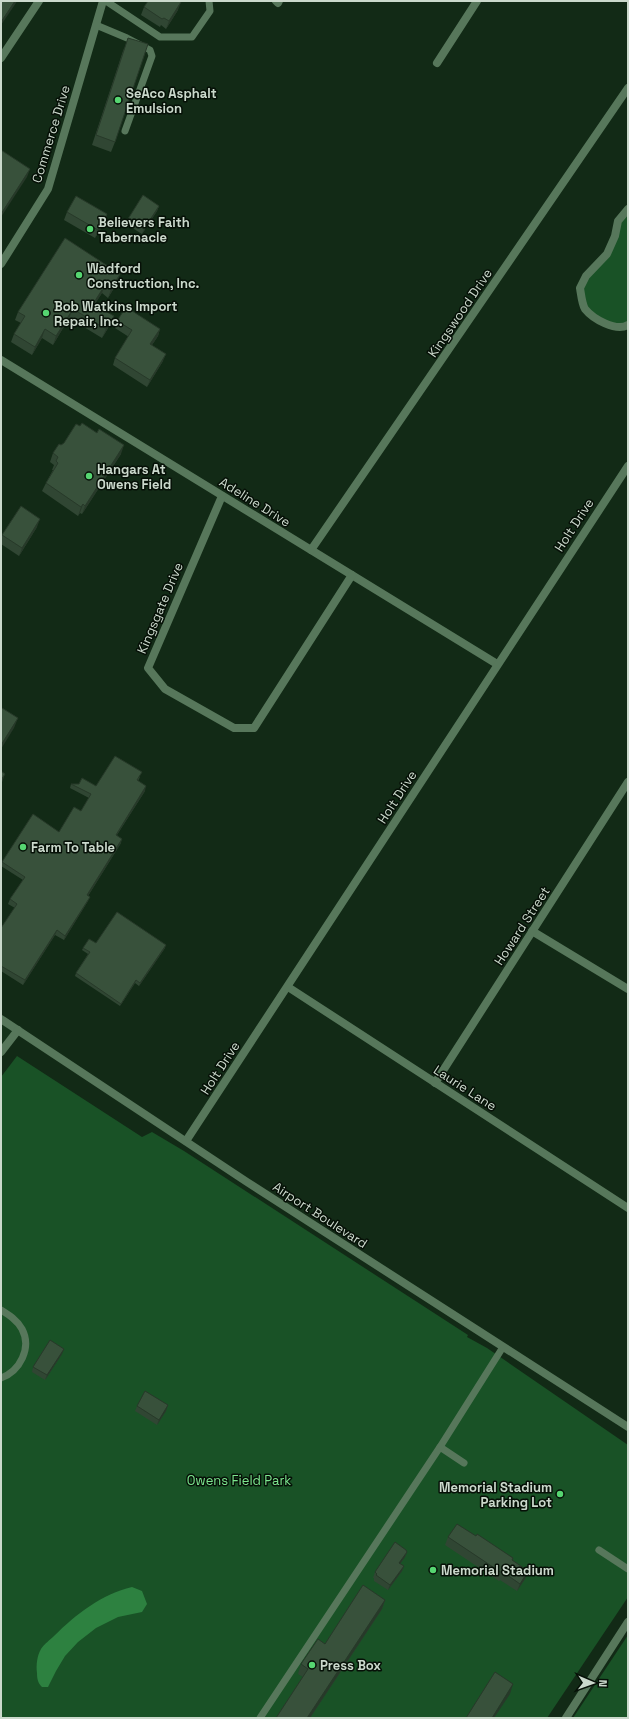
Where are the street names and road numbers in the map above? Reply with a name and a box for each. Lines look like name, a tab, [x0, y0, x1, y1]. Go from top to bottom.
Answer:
street label: Commerce Drive	[28, 83, 74, 185]
street label: Kingswood Drive	[424, 265, 496, 361]
street label: Adeline Drive	[216, 473, 294, 531]
street label: Holt Drive	[550, 495, 598, 555]
street label: Kingsgate Drive	[133, 560, 187, 656]
street label: Holt Drive	[373, 767, 421, 827]
street label: Howard Street	[490, 883, 554, 969]
street label: Holt Drive	[196, 1038, 244, 1098]
street label: Laurie Lane	[430, 1061, 500, 1115]
street label: Airport Boulevard	[269, 1178, 371, 1252]

